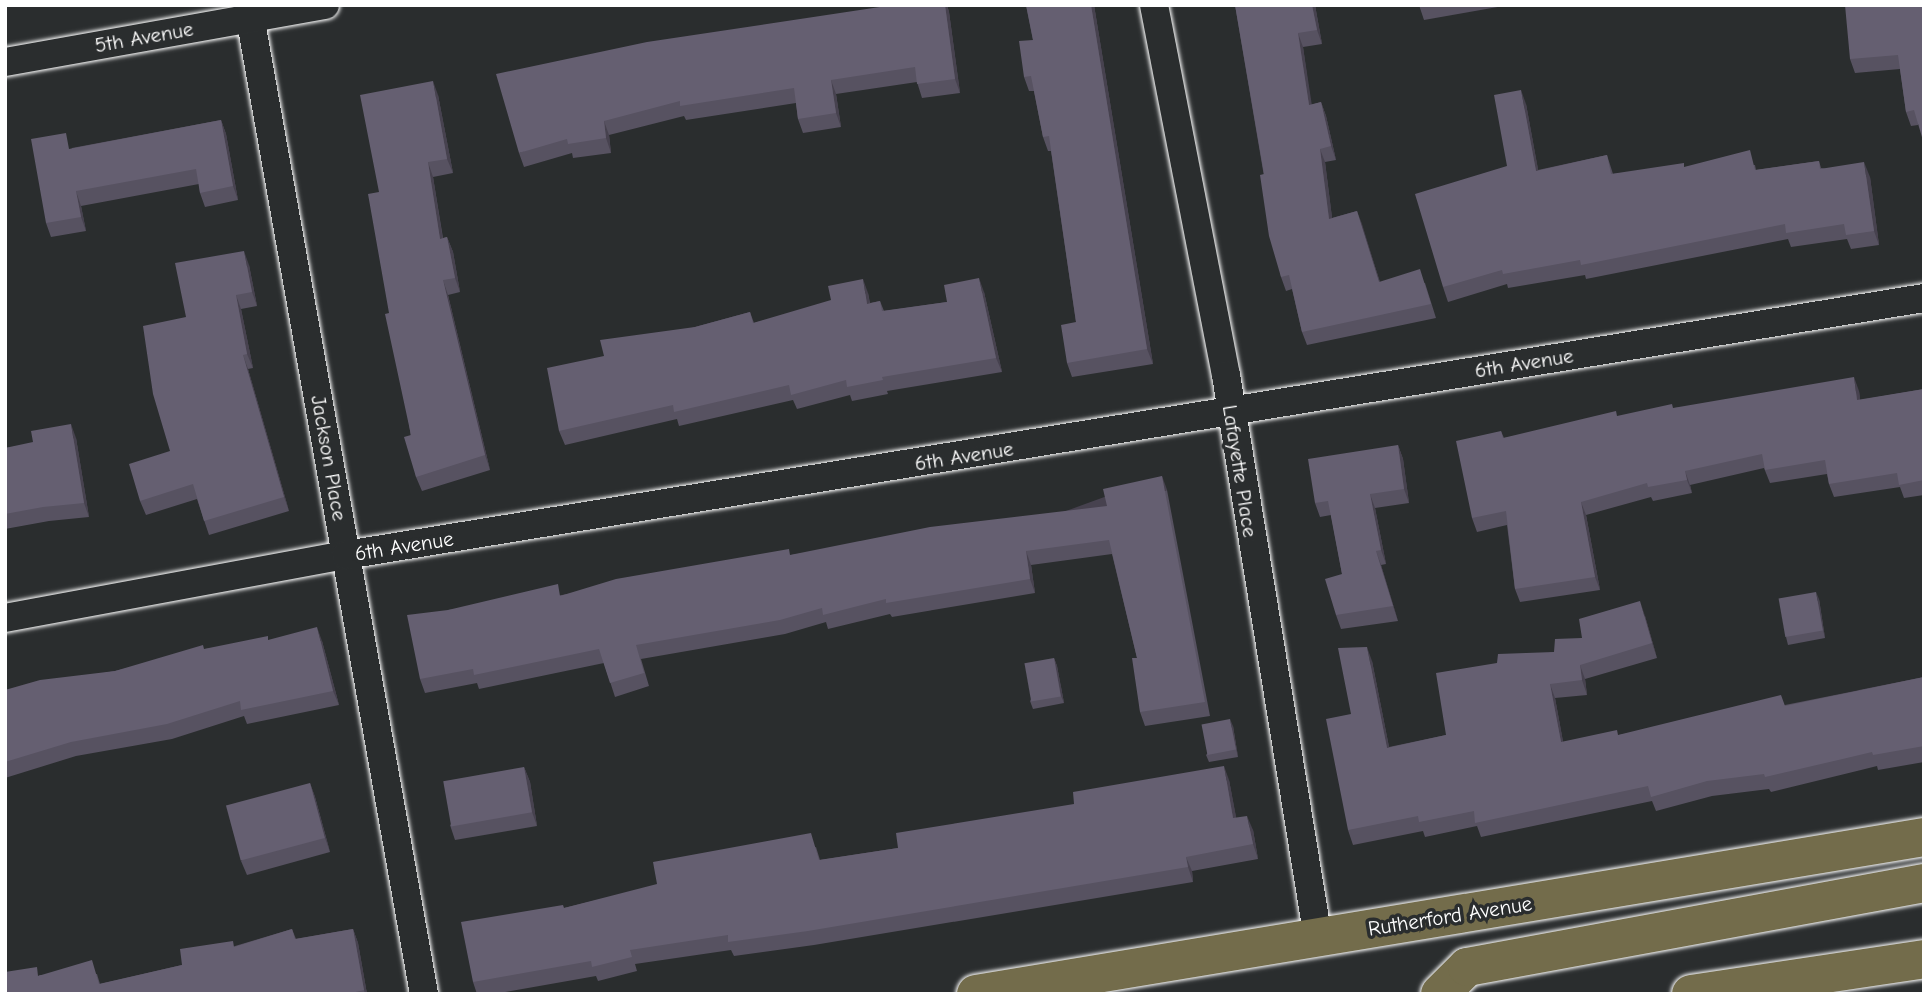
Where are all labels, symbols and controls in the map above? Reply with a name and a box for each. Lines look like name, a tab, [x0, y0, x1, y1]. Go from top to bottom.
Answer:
street label: 5th Avenue	[93, 16, 195, 58]
street label: 6th Avenue	[1473, 343, 1575, 383]
street label: Jackson Place	[306, 393, 352, 523]
street label: Lafayette Place	[1217, 403, 1263, 539]
street label: 6th Avenue	[913, 436, 1015, 476]
street label: 6th Avenue	[353, 526, 455, 566]
street label: Rutherford Avenue	[1366, 891, 1534, 941]

